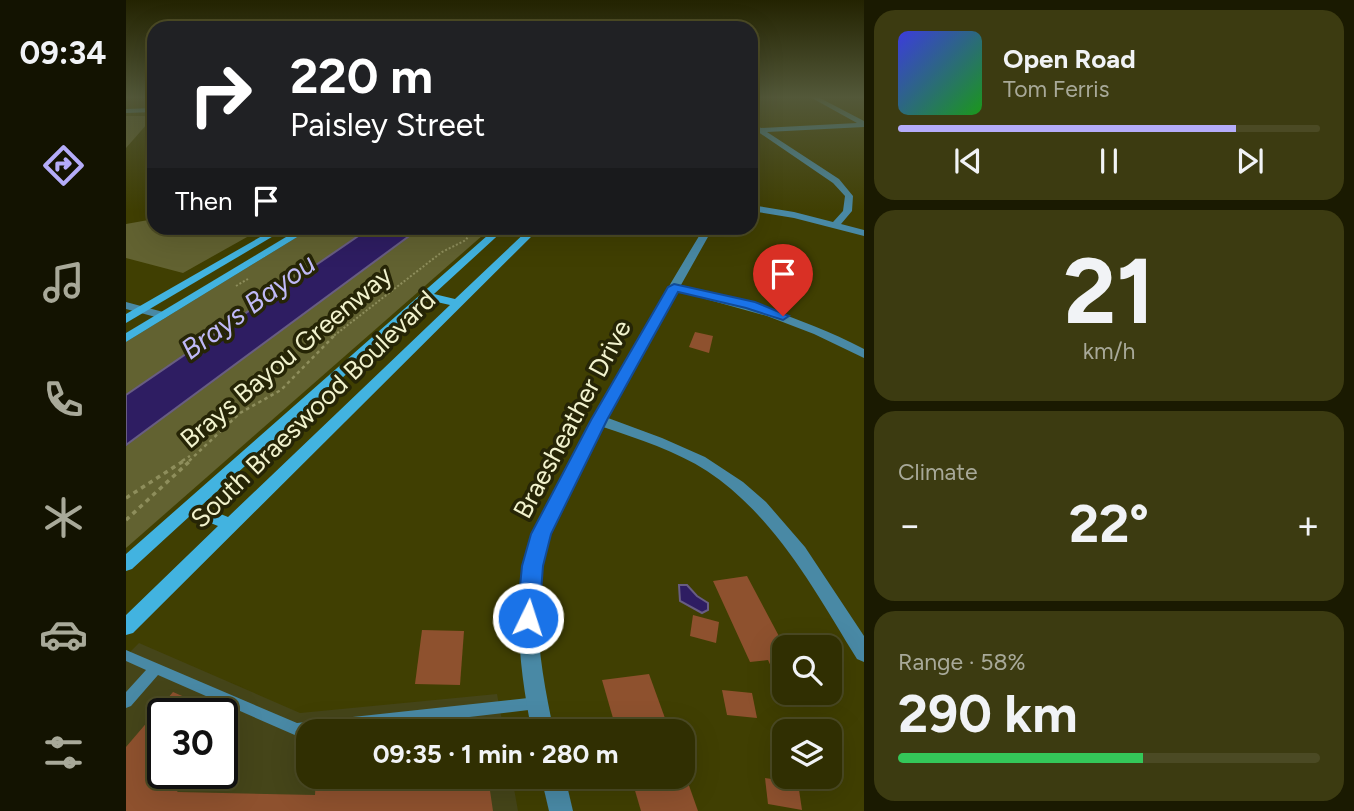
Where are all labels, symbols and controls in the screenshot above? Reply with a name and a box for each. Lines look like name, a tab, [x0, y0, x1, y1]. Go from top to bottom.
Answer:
text: 09:34	[20, 34, 106, 72]
text: Open Road	[1003, 43, 1136, 75]
text: 220 m	[290, 46, 433, 105]
icon: right	[175, 49, 266, 140]
text: Tom Ferris	[1003, 75, 1109, 103]
text: Paisley Street	[290, 106, 485, 144]
icon: directions	[39, 141, 88, 190]
icon: previous	[949, 142, 987, 180]
icon: pause	[1090, 142, 1128, 180]
icon: next	[1231, 142, 1269, 180]
icon: arrive	[247, 182, 285, 220]
text: Then	[175, 185, 233, 217]
text: 21	[1063, 237, 1155, 346]
pin	[753, 244, 813, 316]
water label: Brays Bayou	[174, 246, 322, 366]
icon: arrive	[764, 255, 802, 293]
icon: music	[39, 258, 88, 307]
street label: Brays Bayou Greenway	[174, 259, 399, 455]
street label: South Braeswood Boulevard	[184, 284, 442, 534]
street label: Braesheather Drive	[506, 314, 638, 524]
text: km/h	[1083, 337, 1135, 365]
icon: phone	[39, 375, 88, 424]
text: Climate	[898, 458, 977, 486]
icon: climate	[39, 493, 88, 542]
text: 22°	[1069, 493, 1149, 555]
text: −	[898, 502, 922, 548]
text: +	[1296, 502, 1320, 548]
position arrow	[491, 581, 565, 655]
icon: car	[39, 610, 88, 659]
map controls	[772, 635, 842, 789]
button: search	[772, 635, 842, 705]
text: Range · 58%	[898, 648, 1026, 676]
text: 290 km	[898, 683, 1078, 745]
speed limit sign: 30	[147, 698, 238, 789]
button: layers	[772, 719, 842, 789]
icon: filters	[39, 728, 88, 777]
text: 09:35 · 1 min · 280 m	[373, 738, 618, 770]

